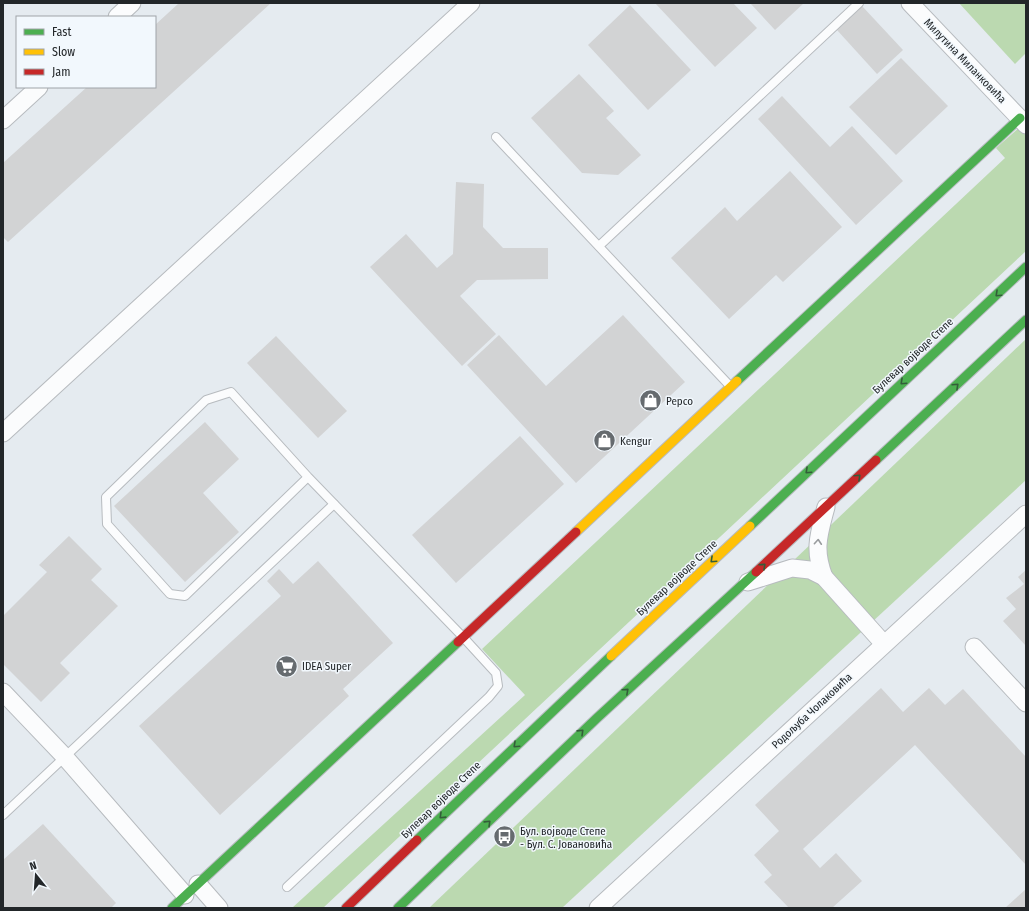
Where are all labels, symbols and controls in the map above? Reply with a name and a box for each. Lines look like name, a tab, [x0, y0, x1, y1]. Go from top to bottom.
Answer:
legend	[16, 16, 156, 88]
street label: Милутина Миланковића	[921, 16, 1009, 106]
text: Fast	[52, 25, 71, 39]
text: Slow	[52, 45, 75, 59]
text: Jam	[52, 65, 70, 79]
one-way arrow	[995, 289, 1002, 296]
street label: Булевар војводе Степе	[870, 315, 956, 397]
one-way arrow	[900, 378, 908, 385]
one-way arrow	[951, 383, 959, 390]
shop icon: Pepco	[637, 388, 663, 414]
place label: Pepco	[666, 395, 693, 408]
shop icon: Kengur	[592, 428, 618, 454]
place label: Kengur	[620, 435, 652, 448]
one-way arrow	[805, 466, 813, 474]
one-way arrow	[853, 474, 861, 482]
street label: Булевар војводе Степе	[634, 537, 720, 619]
one-way arrow	[814, 539, 823, 545]
one-way arrow	[710, 555, 718, 563]
one-way arrow	[758, 563, 766, 571]
supermarket icon: IDEA Super	[273, 653, 299, 679]
place label: IDEA Super	[302, 660, 351, 673]
street label: Родољуба Чолаковића	[769, 671, 855, 751]
one-way arrow	[621, 689, 628, 696]
one-way arrow	[576, 730, 584, 737]
one-way arrow	[513, 740, 521, 748]
street label: Булевар војводе Степе	[399, 759, 483, 841]
one-way arrow	[439, 811, 447, 819]
one-way arrow	[483, 820, 491, 828]
bus stop icon: Бул. војводе Степе - Бул. С. Јовановића	[492, 824, 518, 850]
place label: Бул. војводе Степе - Бул. С. Јовановића	[520, 825, 612, 851]
north arrow	[16, 855, 56, 895]
text: N	[28, 859, 38, 873]

